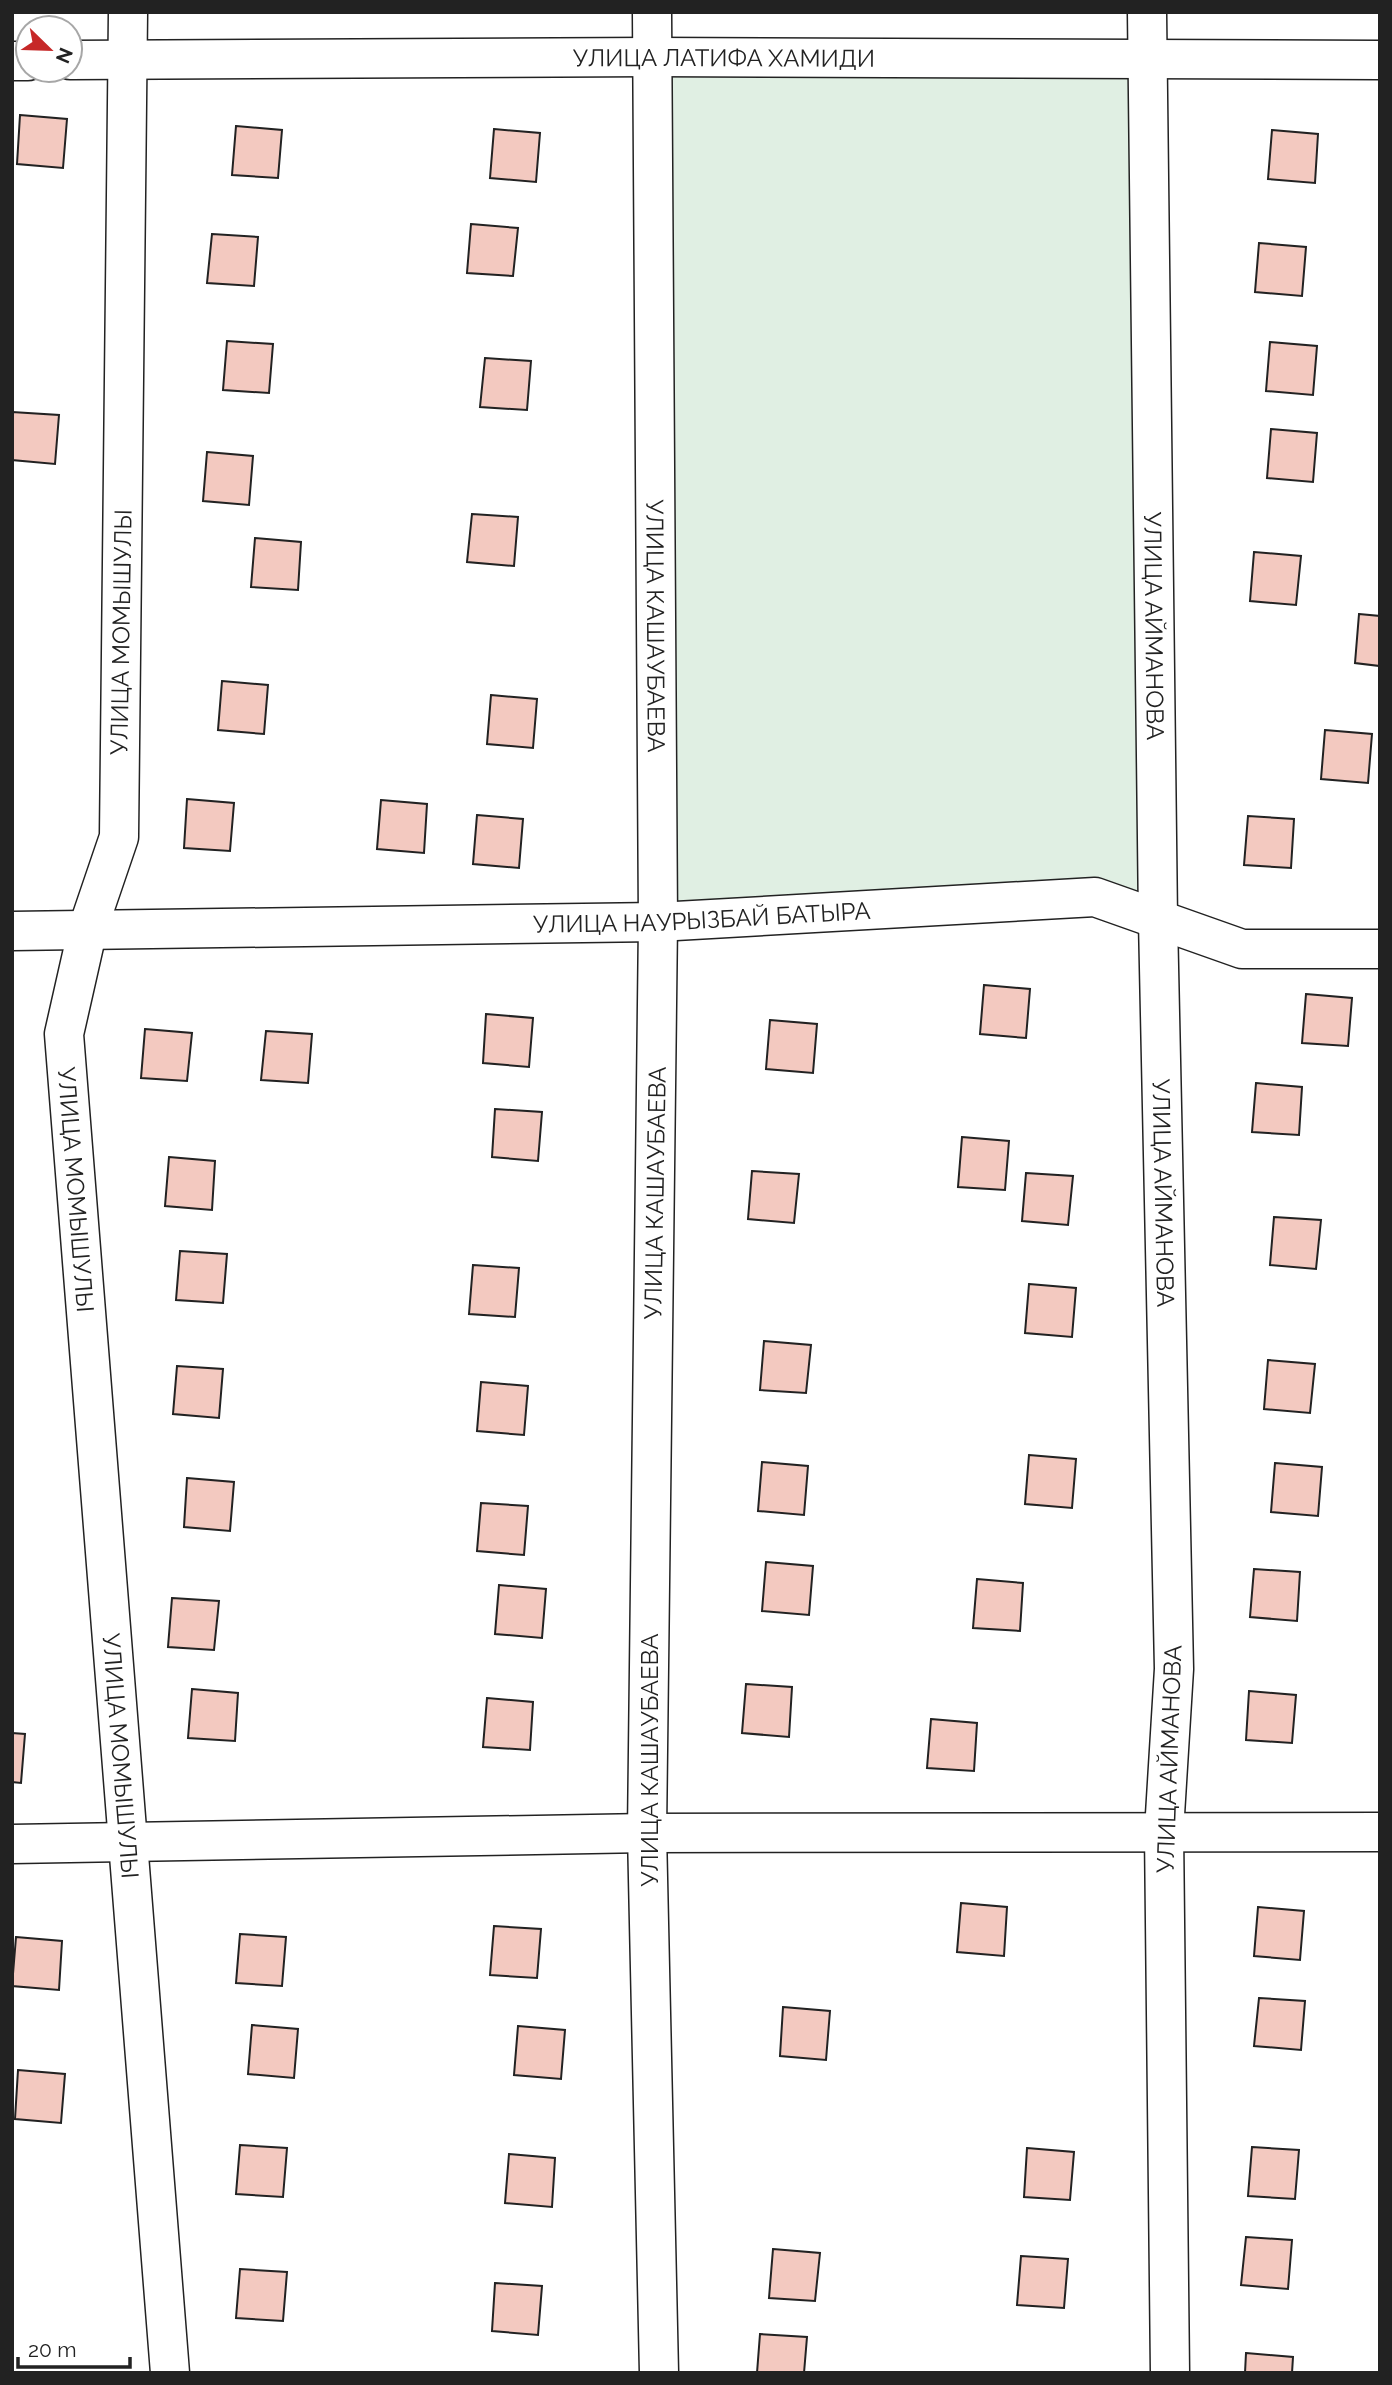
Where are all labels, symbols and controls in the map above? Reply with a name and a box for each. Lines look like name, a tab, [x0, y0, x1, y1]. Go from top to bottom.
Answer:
north arrow	[14, 14, 84, 84]
street label: УЛИЦА ЛАТИФА ХАМИДИ	[573, 42, 875, 72]
text: N	[52, 45, 78, 67]
street label: УЛИЦА КАШАУБАЕВА	[641, 499, 671, 753]
street label: УЛИЦА МОМЫШУЛЫ	[104, 509, 138, 755]
street label: УЛИЦА АЙМАНОВА	[1139, 512, 1170, 740]
street label: УЛИЦА НАУРЫЗБАЙ БАТЫРА	[533, 895, 871, 938]
street label: УЛИЦА МОМЫШУЛЫ	[52, 1066, 100, 1313]
street label: УЛИЦА КАШАУБАЕВА	[638, 1066, 672, 1320]
street label: УЛИЦА АЙМАНОВА	[1147, 1078, 1181, 1307]
street label: УЛИЦА МОМЫШУЛЫ	[97, 1632, 145, 1880]
street label: УЛИЦА КАШАУБАЕВА	[635, 1634, 664, 1886]
street label: УЛИЦА АЙМАНОВА	[1151, 1644, 1187, 1874]
scale bar	[18, 2326, 130, 2370]
text: 20 m	[28, 2337, 76, 2362]

